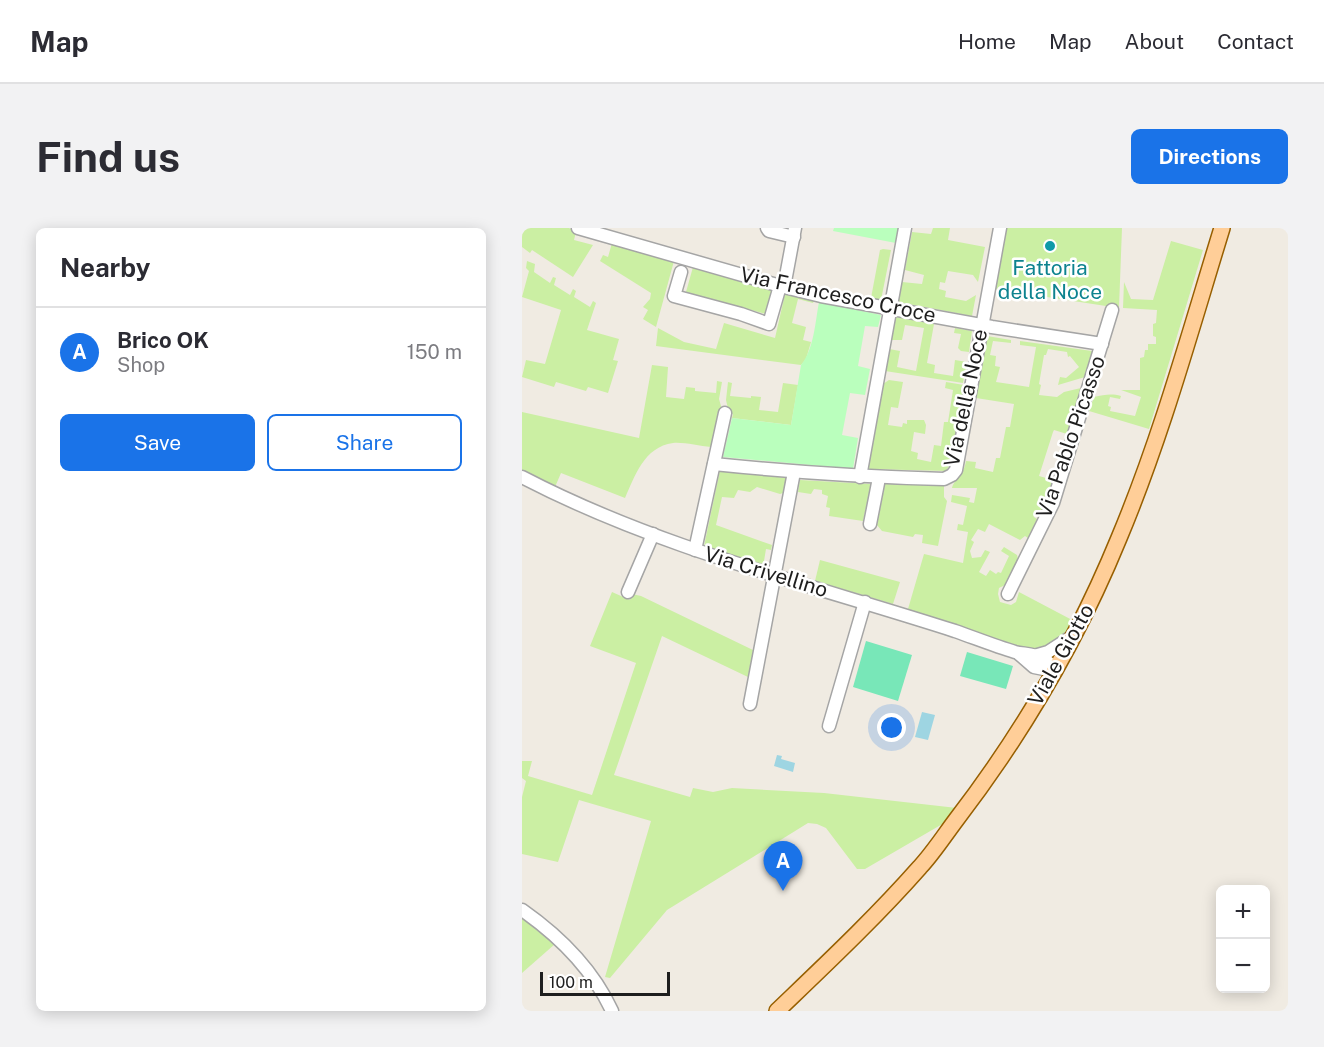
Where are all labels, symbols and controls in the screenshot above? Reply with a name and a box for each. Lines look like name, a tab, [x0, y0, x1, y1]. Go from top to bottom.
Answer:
text: Map	[30, 25, 89, 58]
text: Home	[958, 29, 1016, 54]
text: Map	[1049, 29, 1092, 54]
text: About	[1125, 29, 1184, 54]
text: Contact	[1217, 29, 1294, 54]
button: Directions	[1131, 129, 1288, 184]
text: Find us	[36, 132, 180, 181]
marker: Fattoria della Noce	[1043, 239, 1057, 253]
text: Nearby	[60, 252, 150, 283]
place label: Fattoria della Noce	[998, 255, 1102, 304]
street label: Via Francesco Croce	[738, 262, 938, 327]
text: Brico OK	[117, 327, 209, 353]
street label: Via della Noce	[939, 327, 992, 469]
text: A	[72, 340, 87, 364]
text: 150 m	[407, 340, 462, 364]
street label: Via Pablo Picasso	[1031, 352, 1110, 521]
text: Shop	[117, 353, 165, 377]
button: Save	[60, 414, 255, 471]
button: Share	[267, 414, 462, 471]
street label: Via Crivellino	[701, 541, 831, 602]
street label: Viale Giotto	[1022, 599, 1099, 710]
your location	[877, 713, 906, 742]
pin: A	[764, 842, 802, 891]
map controls	[1216, 885, 1270, 993]
button: +	[1216, 885, 1270, 939]
button: −	[1216, 939, 1270, 993]
scale bar	[540, 969, 670, 996]
text: 100 m	[549, 973, 593, 992]

